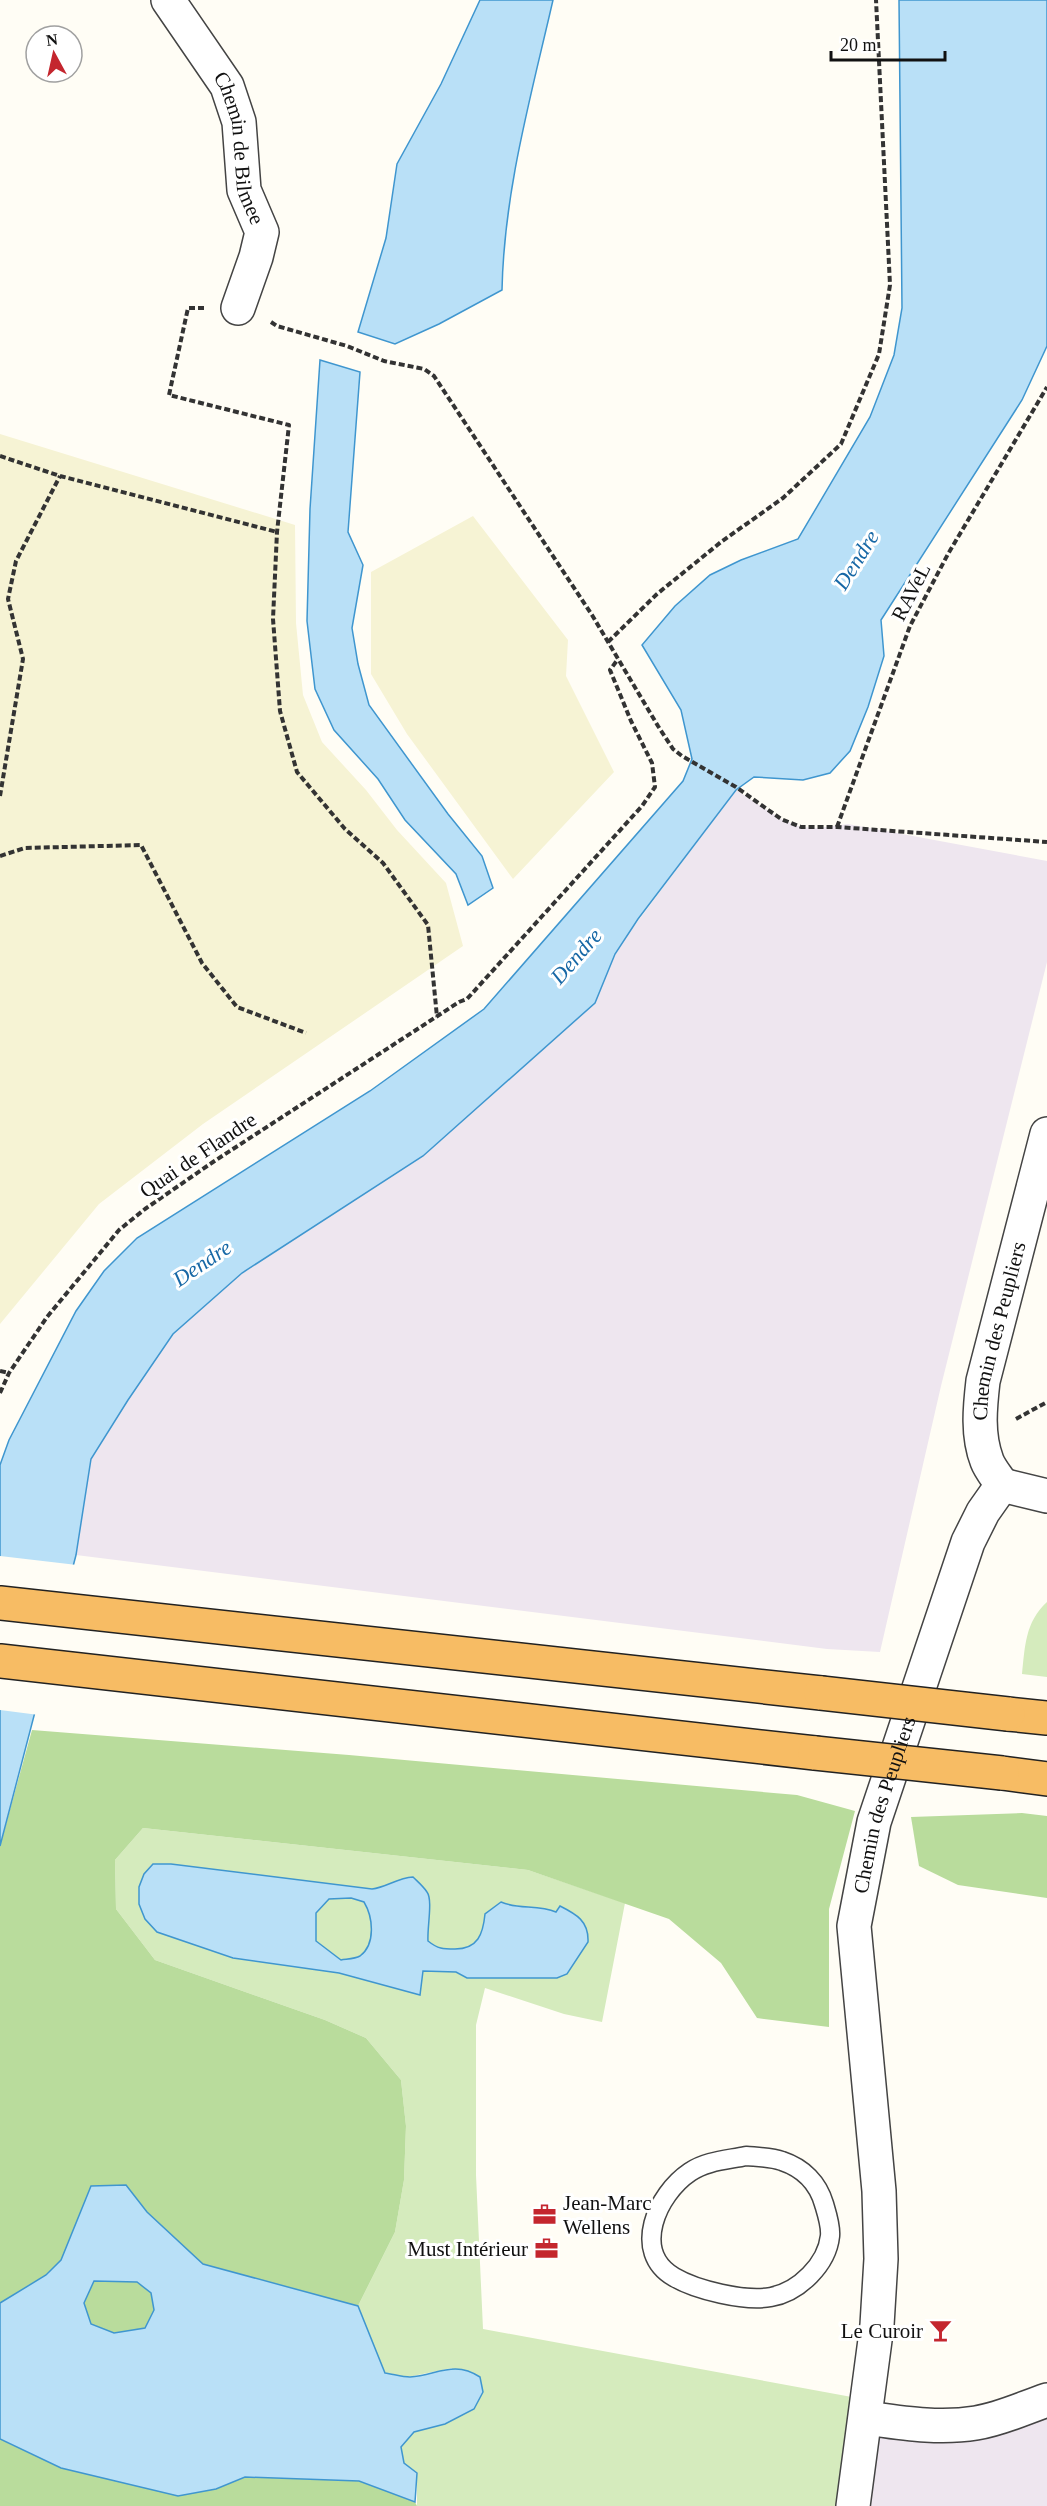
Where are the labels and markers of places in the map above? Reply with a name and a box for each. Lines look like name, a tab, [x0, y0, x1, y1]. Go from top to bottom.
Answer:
place label: Jean-Marc Wellens	[563, 2191, 652, 2239]
office icon: Jean-Marc Wellens	[532, 2202, 558, 2228]
office icon: Must Intérieur	[533, 2236, 559, 2262]
place label: Must Intérieur	[407, 2237, 528, 2261]
bar icon: Le Curoir	[928, 2318, 954, 2344]
place label: Le Curoir	[841, 2319, 923, 2343]

